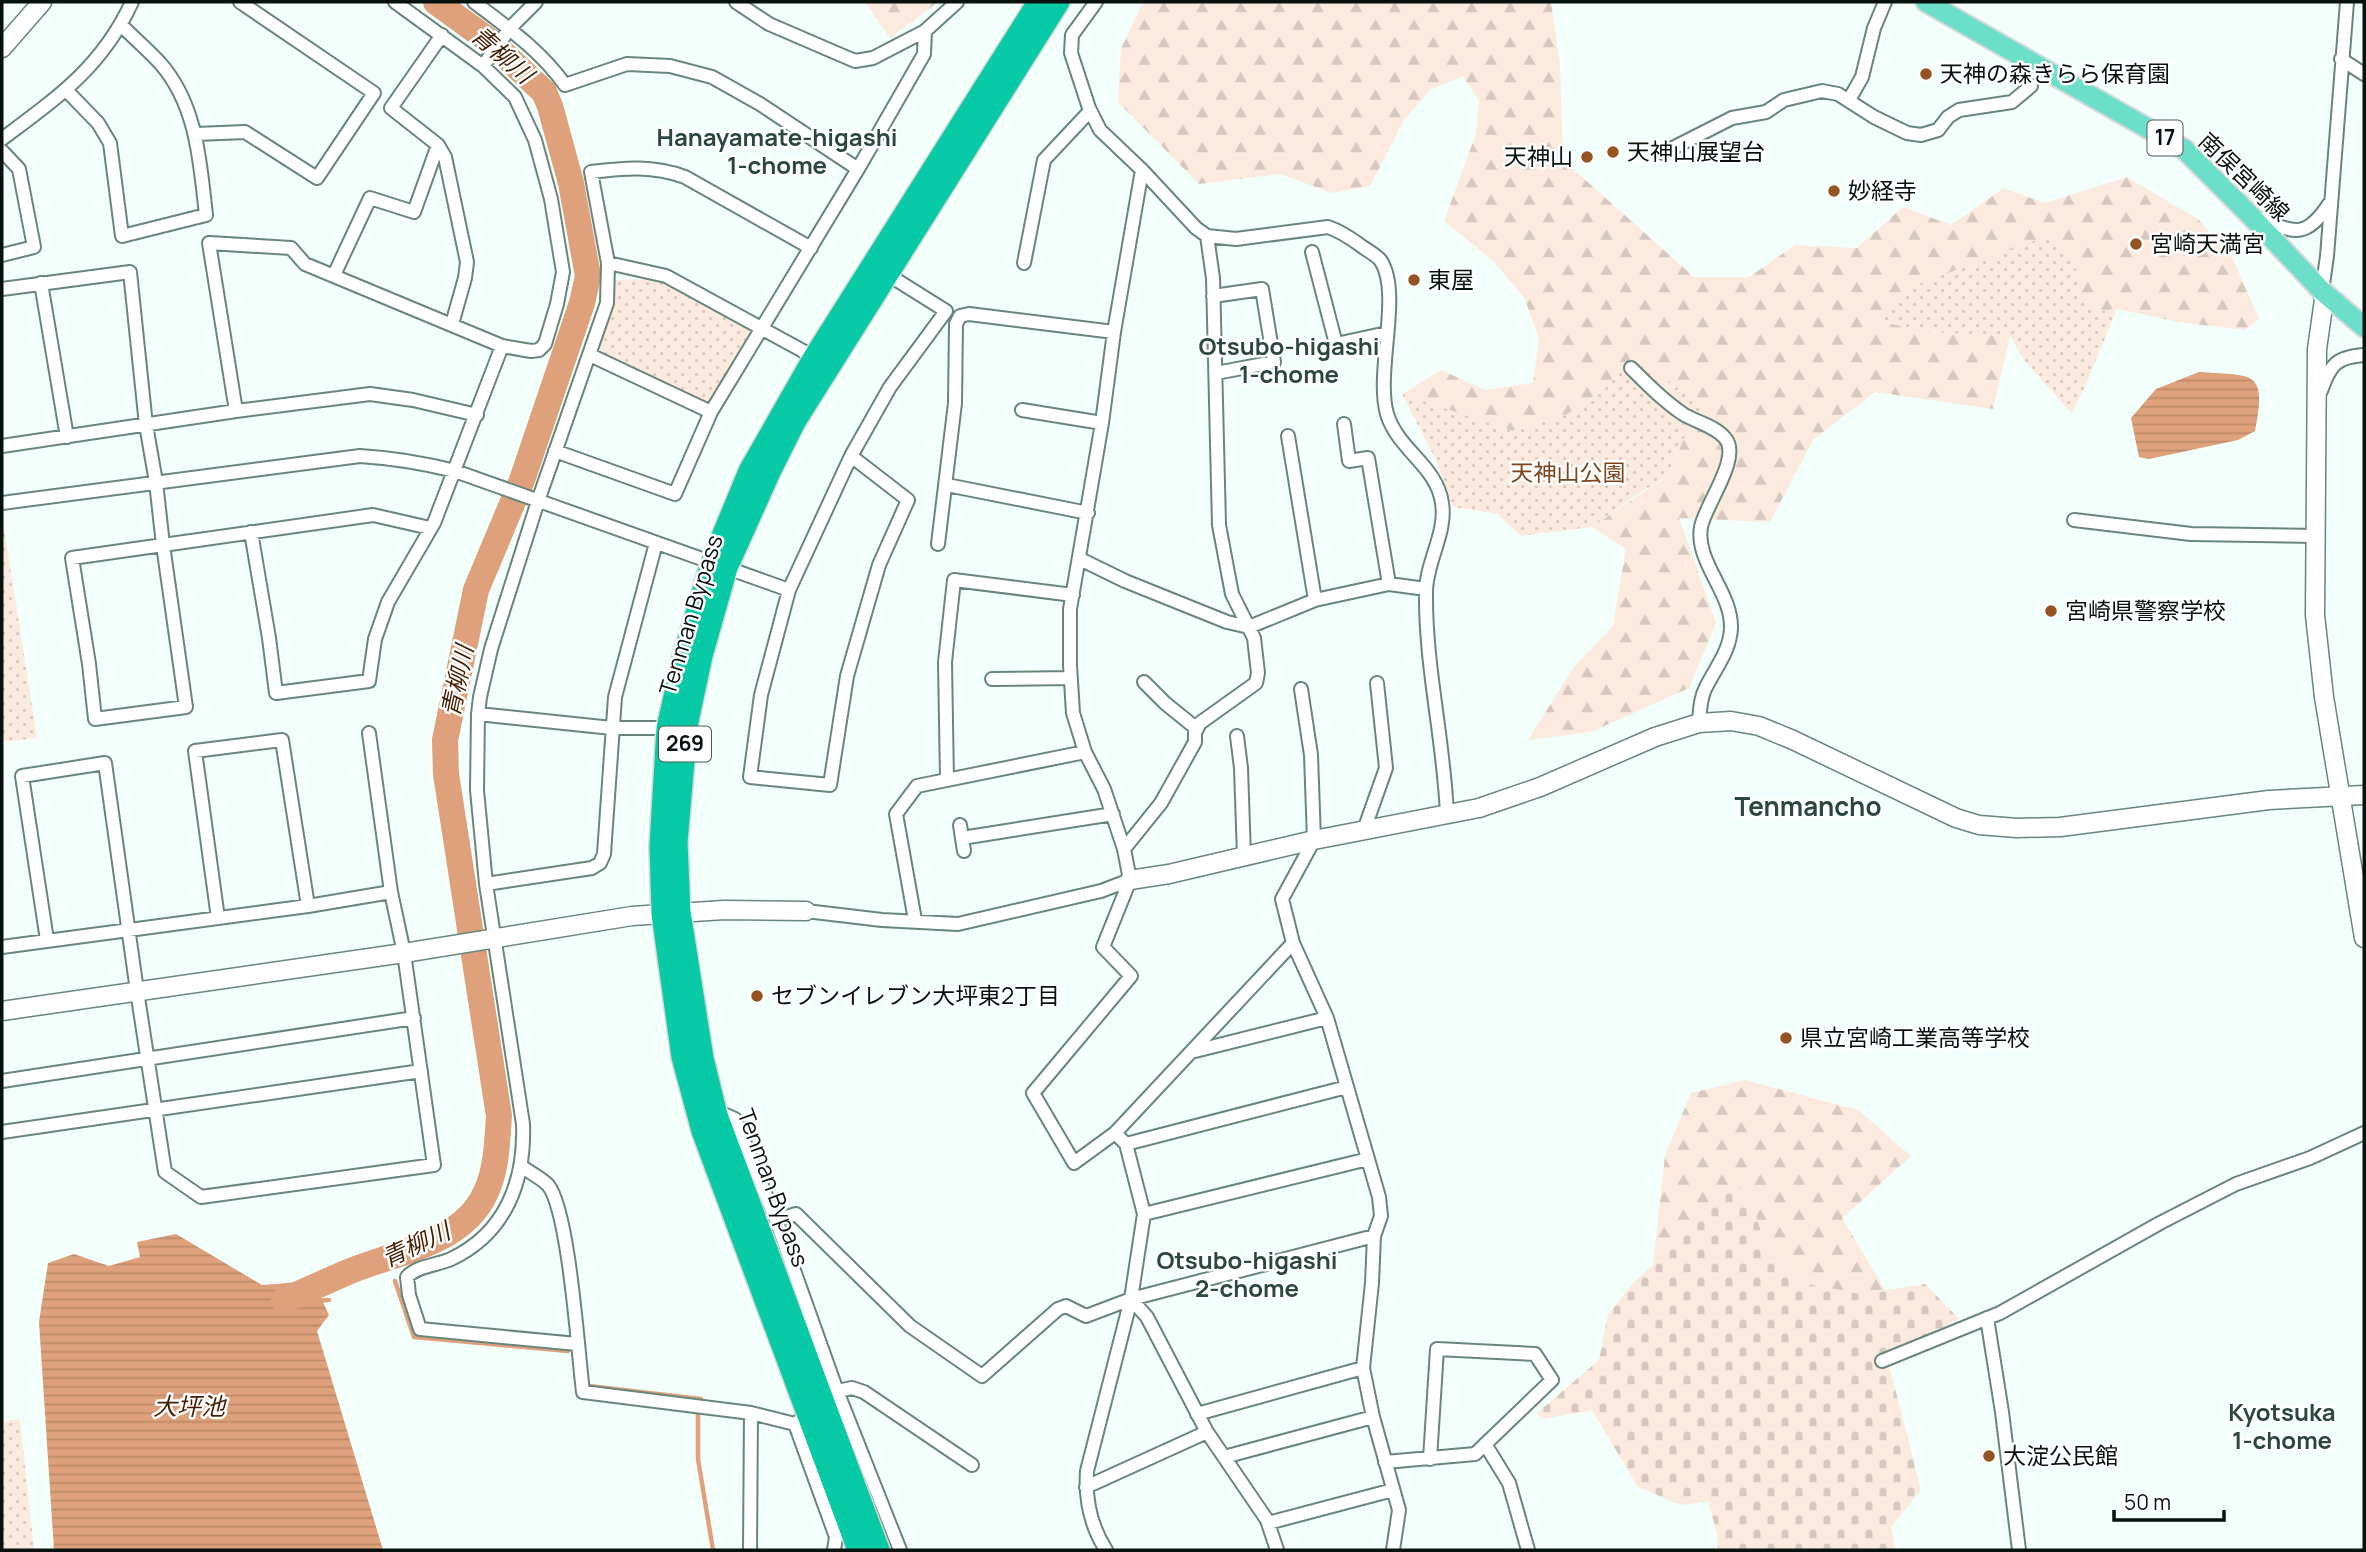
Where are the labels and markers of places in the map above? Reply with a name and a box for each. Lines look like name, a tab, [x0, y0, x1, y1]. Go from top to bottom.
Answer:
place label: 天神の森きらら保育園	[1940, 57, 2170, 89]
marker: 天神の森きらら保育園	[1918, 66, 1934, 82]
place label: 天神山展望台	[1627, 135, 1765, 167]
place label: 天神山	[1504, 140, 1573, 172]
marker: 天神山展望台	[1605, 144, 1621, 160]
marker: 天神山	[1579, 149, 1595, 165]
place label: 妙経寺	[1848, 174, 1917, 206]
marker: 妙経寺	[1826, 183, 1842, 199]
place label: 宮崎天満宮	[2150, 227, 2265, 259]
marker: 宮崎天満宮	[2128, 236, 2144, 252]
place label: 東屋	[1428, 263, 1474, 295]
marker: 東屋	[1406, 272, 1422, 288]
place label: 宮崎県警察学校	[2065, 594, 2226, 626]
marker: 宮崎県警察学校	[2043, 603, 2059, 619]
place label: セブンイレブン大坪東2丁目	[771, 979, 1060, 1011]
marker: セブンイレブン大坪東2丁目	[749, 988, 765, 1004]
place label: 県立宮崎工業高等学校	[1800, 1021, 2030, 1053]
marker: 県立宮崎工業高等学校	[1778, 1030, 1794, 1046]
place label: 大淀公民館	[2003, 1439, 2118, 1471]
marker: 大淀公民館	[1981, 1448, 1997, 1464]

